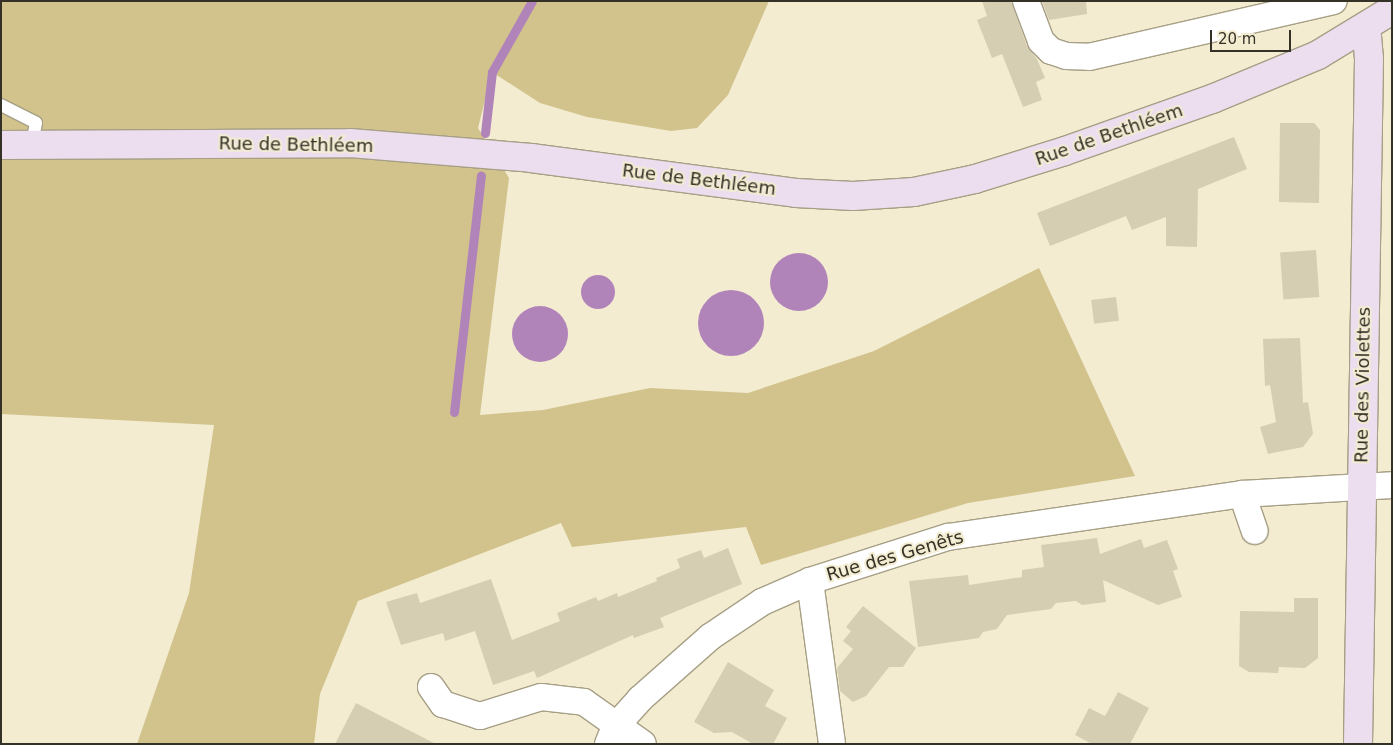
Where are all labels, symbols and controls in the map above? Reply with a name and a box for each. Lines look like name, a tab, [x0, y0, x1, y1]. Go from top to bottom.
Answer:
scale bar	[1213, 20, 1294, 52]
text: 20 m	[1218, 30, 1256, 48]
street label: Rue de Bethléem	[1032, 100, 1186, 170]
street label: Rue de Bethléem	[218, 133, 374, 157]
street label: Rue de Bethléem	[621, 160, 777, 200]
street label: Rue des Violettes	[1351, 307, 1375, 463]
street label: Rue des Genêts	[824, 526, 966, 586]

